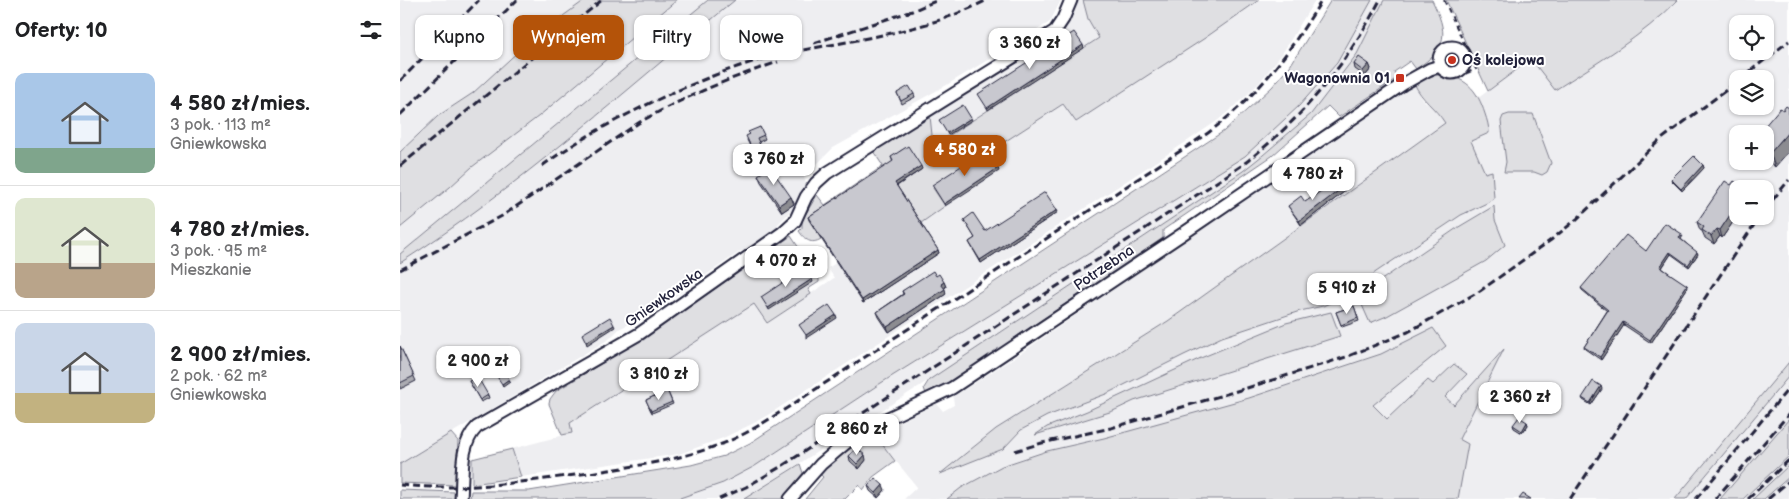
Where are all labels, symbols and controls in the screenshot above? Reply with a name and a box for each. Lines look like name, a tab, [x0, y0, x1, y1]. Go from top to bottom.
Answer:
chip: Kupno	[415, 15, 503, 60]
chip: Wynajem	[513, 15, 624, 60]
chip: Filtry	[634, 15, 710, 60]
chip: Nowe	[720, 15, 802, 60]
map controls	[1729, 15, 1774, 225]
button: locate	[1729, 15, 1774, 60]
icon: filters	[357, 16, 385, 44]
text: Oferty: 10	[15, 18, 108, 43]
pin: 3 360 zł	[978, 28, 1082, 70]
text: 3 360 zł	[999, 34, 1061, 53]
place label: Oś kolejowa	[1462, 51, 1545, 70]
marker: Oś kolejowa	[1446, 54, 1458, 66]
place label: Wagonownia 01	[1284, 69, 1390, 88]
button: layers	[1729, 70, 1774, 115]
marker: Wagonownia 01	[1394, 72, 1406, 84]
text: 4 580 zł/mies.	[170, 91, 310, 116]
icon: home	[55, 93, 115, 153]
text: 3 pok. · 113 m²	[170, 116, 271, 135]
button: +	[1729, 125, 1774, 170]
pin: 4 580 zł	[913, 134, 1017, 177]
text: Gniewkowska	[170, 135, 267, 154]
text: 4 580 zł	[935, 141, 995, 160]
pin: 3 760 zł	[722, 144, 826, 186]
text: 3 760 zł	[744, 150, 804, 169]
pin: 4 780 zł	[1261, 158, 1365, 201]
text: 4 780 zł	[1283, 165, 1343, 184]
button: −	[1729, 180, 1774, 225]
text: 4 780 zł/mies.	[170, 217, 309, 242]
icon: home	[55, 218, 115, 278]
street label: Potrzebna	[1070, 241, 1138, 295]
text: 3 pok. · 95 m²	[170, 242, 267, 261]
pin: 4 070 zł	[734, 246, 838, 288]
text: 4 070 zł	[756, 252, 816, 271]
text: Mieszkanie	[170, 261, 252, 280]
street label: Gniewkowska	[621, 264, 707, 332]
pin: 5 910 zł	[1295, 272, 1399, 315]
text: 5 910 zł	[1318, 279, 1376, 298]
text: 2 900 zł/mies.	[170, 342, 311, 367]
icon: home	[55, 343, 115, 403]
pin: 2 900 zł	[426, 346, 530, 388]
text: 2 900 zł	[447, 352, 509, 371]
pin: 3 810 zł	[607, 358, 711, 401]
text: 3 810 zł	[630, 365, 688, 384]
text: 2 pok. · 62 m²	[170, 367, 268, 386]
pin: 2 360 zł	[1468, 382, 1572, 424]
text: Gniewkowska	[170, 386, 267, 405]
text: 2 360 zł	[1489, 388, 1551, 407]
pin: 2 860 zł	[805, 414, 909, 456]
text: 2 860 zł	[826, 420, 888, 439]

